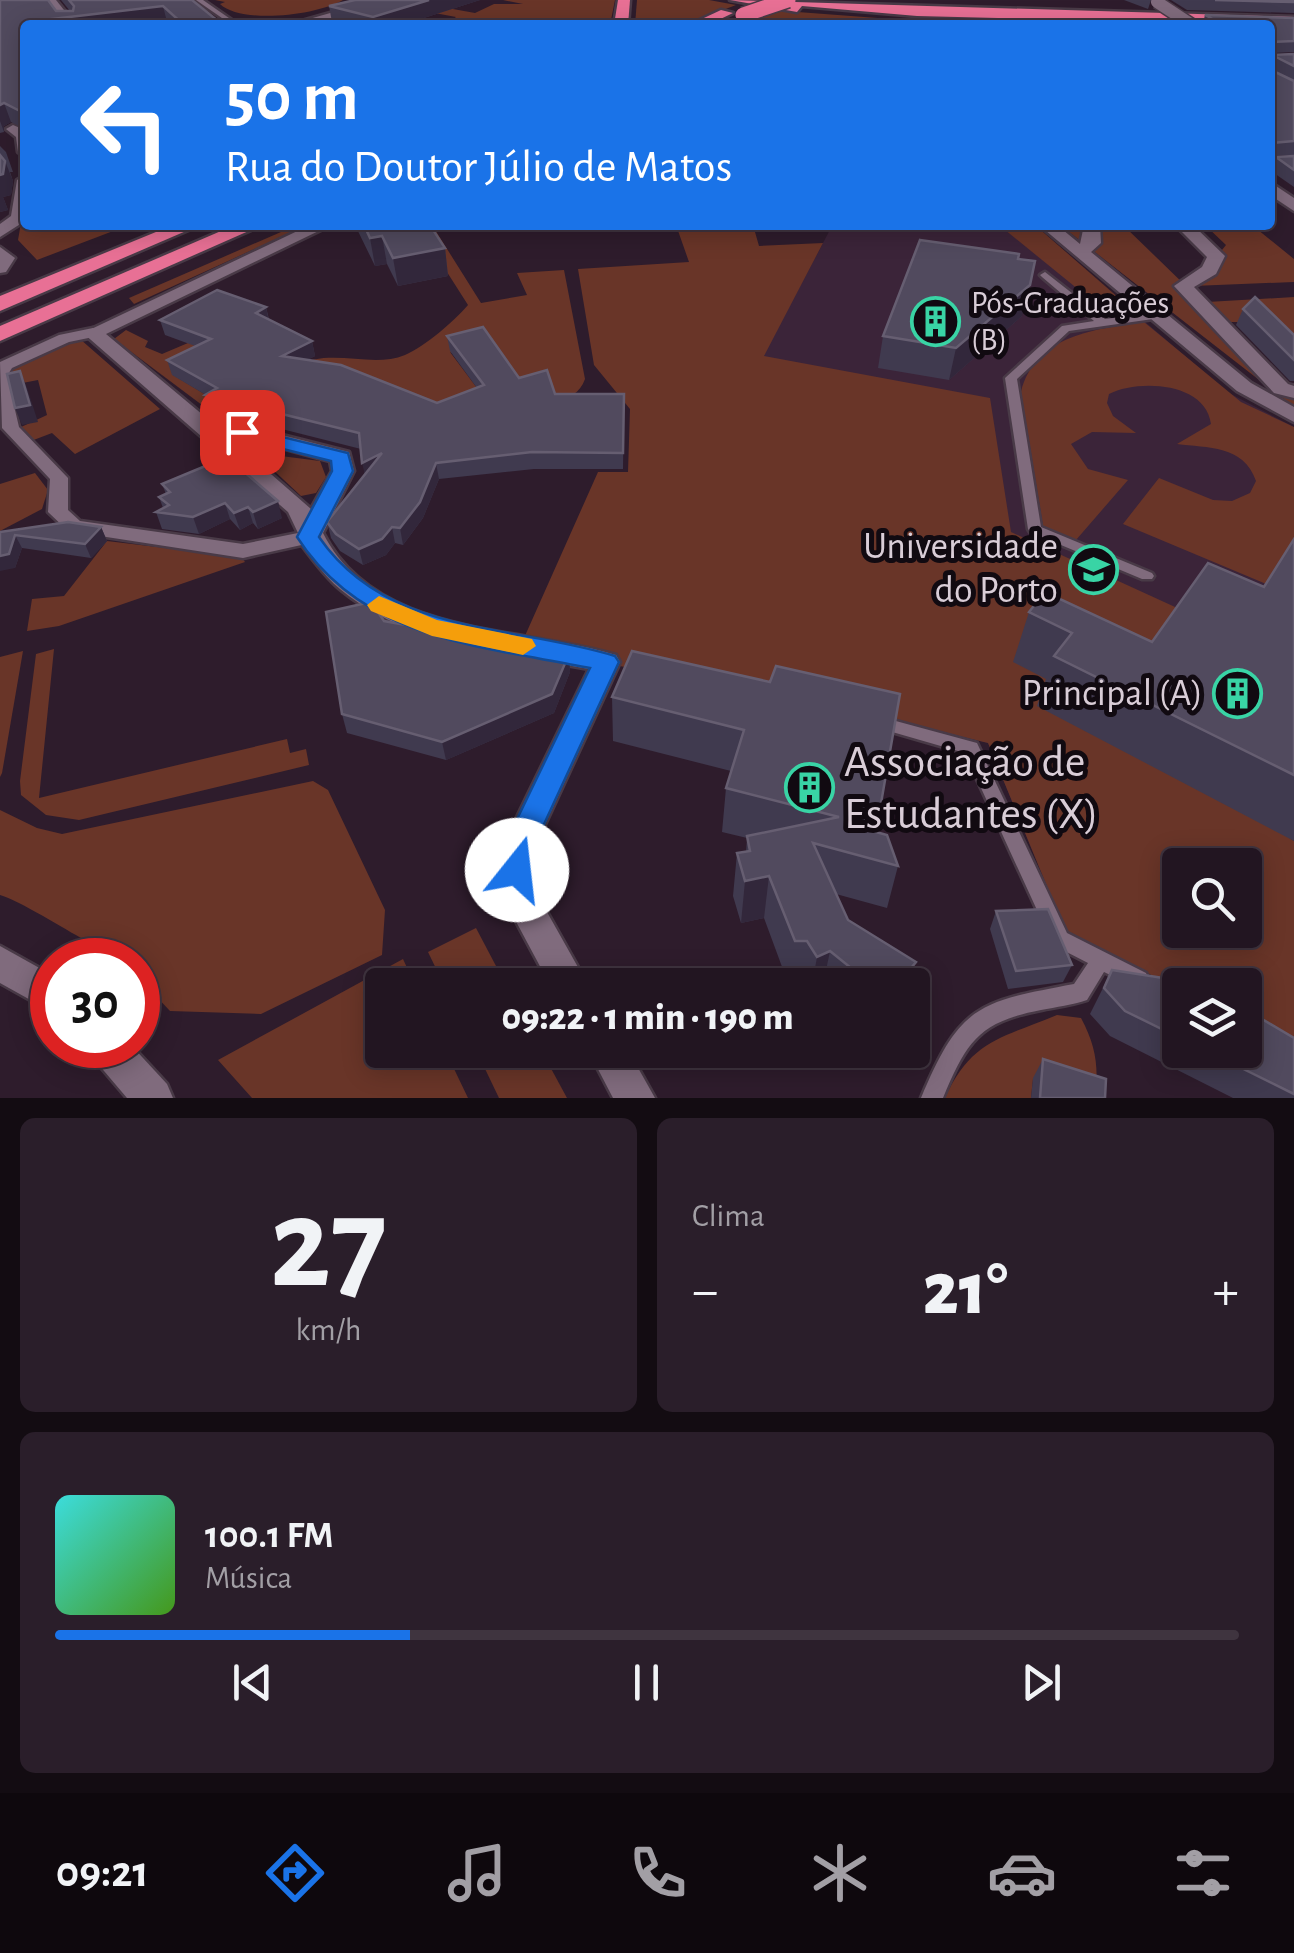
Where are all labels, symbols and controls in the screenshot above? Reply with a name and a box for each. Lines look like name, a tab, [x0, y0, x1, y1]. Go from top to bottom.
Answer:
icon: left	[60, 60, 190, 190]
text: 50 m	[225, 63, 359, 133]
text: Rua do Doutor Júlio de Matos	[225, 145, 732, 190]
place label: Pós-Graduações (B)	[971, 287, 1169, 356]
building icon: Pós-Graduações (B)	[910, 295, 962, 347]
pin	[200, 390, 285, 475]
icon: arrive	[215, 405, 270, 460]
place label: Universidade do Porto	[863, 528, 1058, 610]
school or university icon: Universidade do Porto	[1067, 543, 1119, 595]
building icon: Principal (A)	[1212, 668, 1264, 720]
place label: Principal (A)	[1022, 675, 1203, 713]
place label: Associação de Estudantes (X)	[844, 740, 1098, 837]
building icon: Associação de Estudantes (X)	[783, 762, 835, 814]
position arrow	[465, 818, 569, 922]
map controls	[1162, 848, 1262, 1068]
button: search	[1162, 848, 1262, 948]
speed limit sign: 30	[30, 938, 160, 1068]
button: layers	[1162, 968, 1262, 1068]
text: 09:22 · 1 min · 190 m	[501, 999, 794, 1037]
text: 27	[270, 1181, 387, 1311]
text: Clima	[692, 1200, 765, 1232]
text: 21°	[923, 1253, 1008, 1328]
text: −	[692, 1264, 718, 1319]
text: +	[1213, 1264, 1239, 1319]
text: km/h	[295, 1314, 362, 1346]
text: 100.1 FM	[205, 1517, 334, 1555]
text: Música	[205, 1562, 292, 1594]
icon: previous	[225, 1655, 280, 1710]
icon: pause	[619, 1655, 674, 1710]
icon: next	[1014, 1655, 1069, 1710]
icon: directions	[260, 1838, 330, 1908]
icon: music	[442, 1838, 512, 1908]
icon: phone	[623, 1838, 693, 1908]
icon: climate	[805, 1838, 875, 1908]
icon: car	[987, 1838, 1057, 1908]
icon: filters	[1168, 1838, 1238, 1908]
text: 09:21	[56, 1850, 149, 1895]

